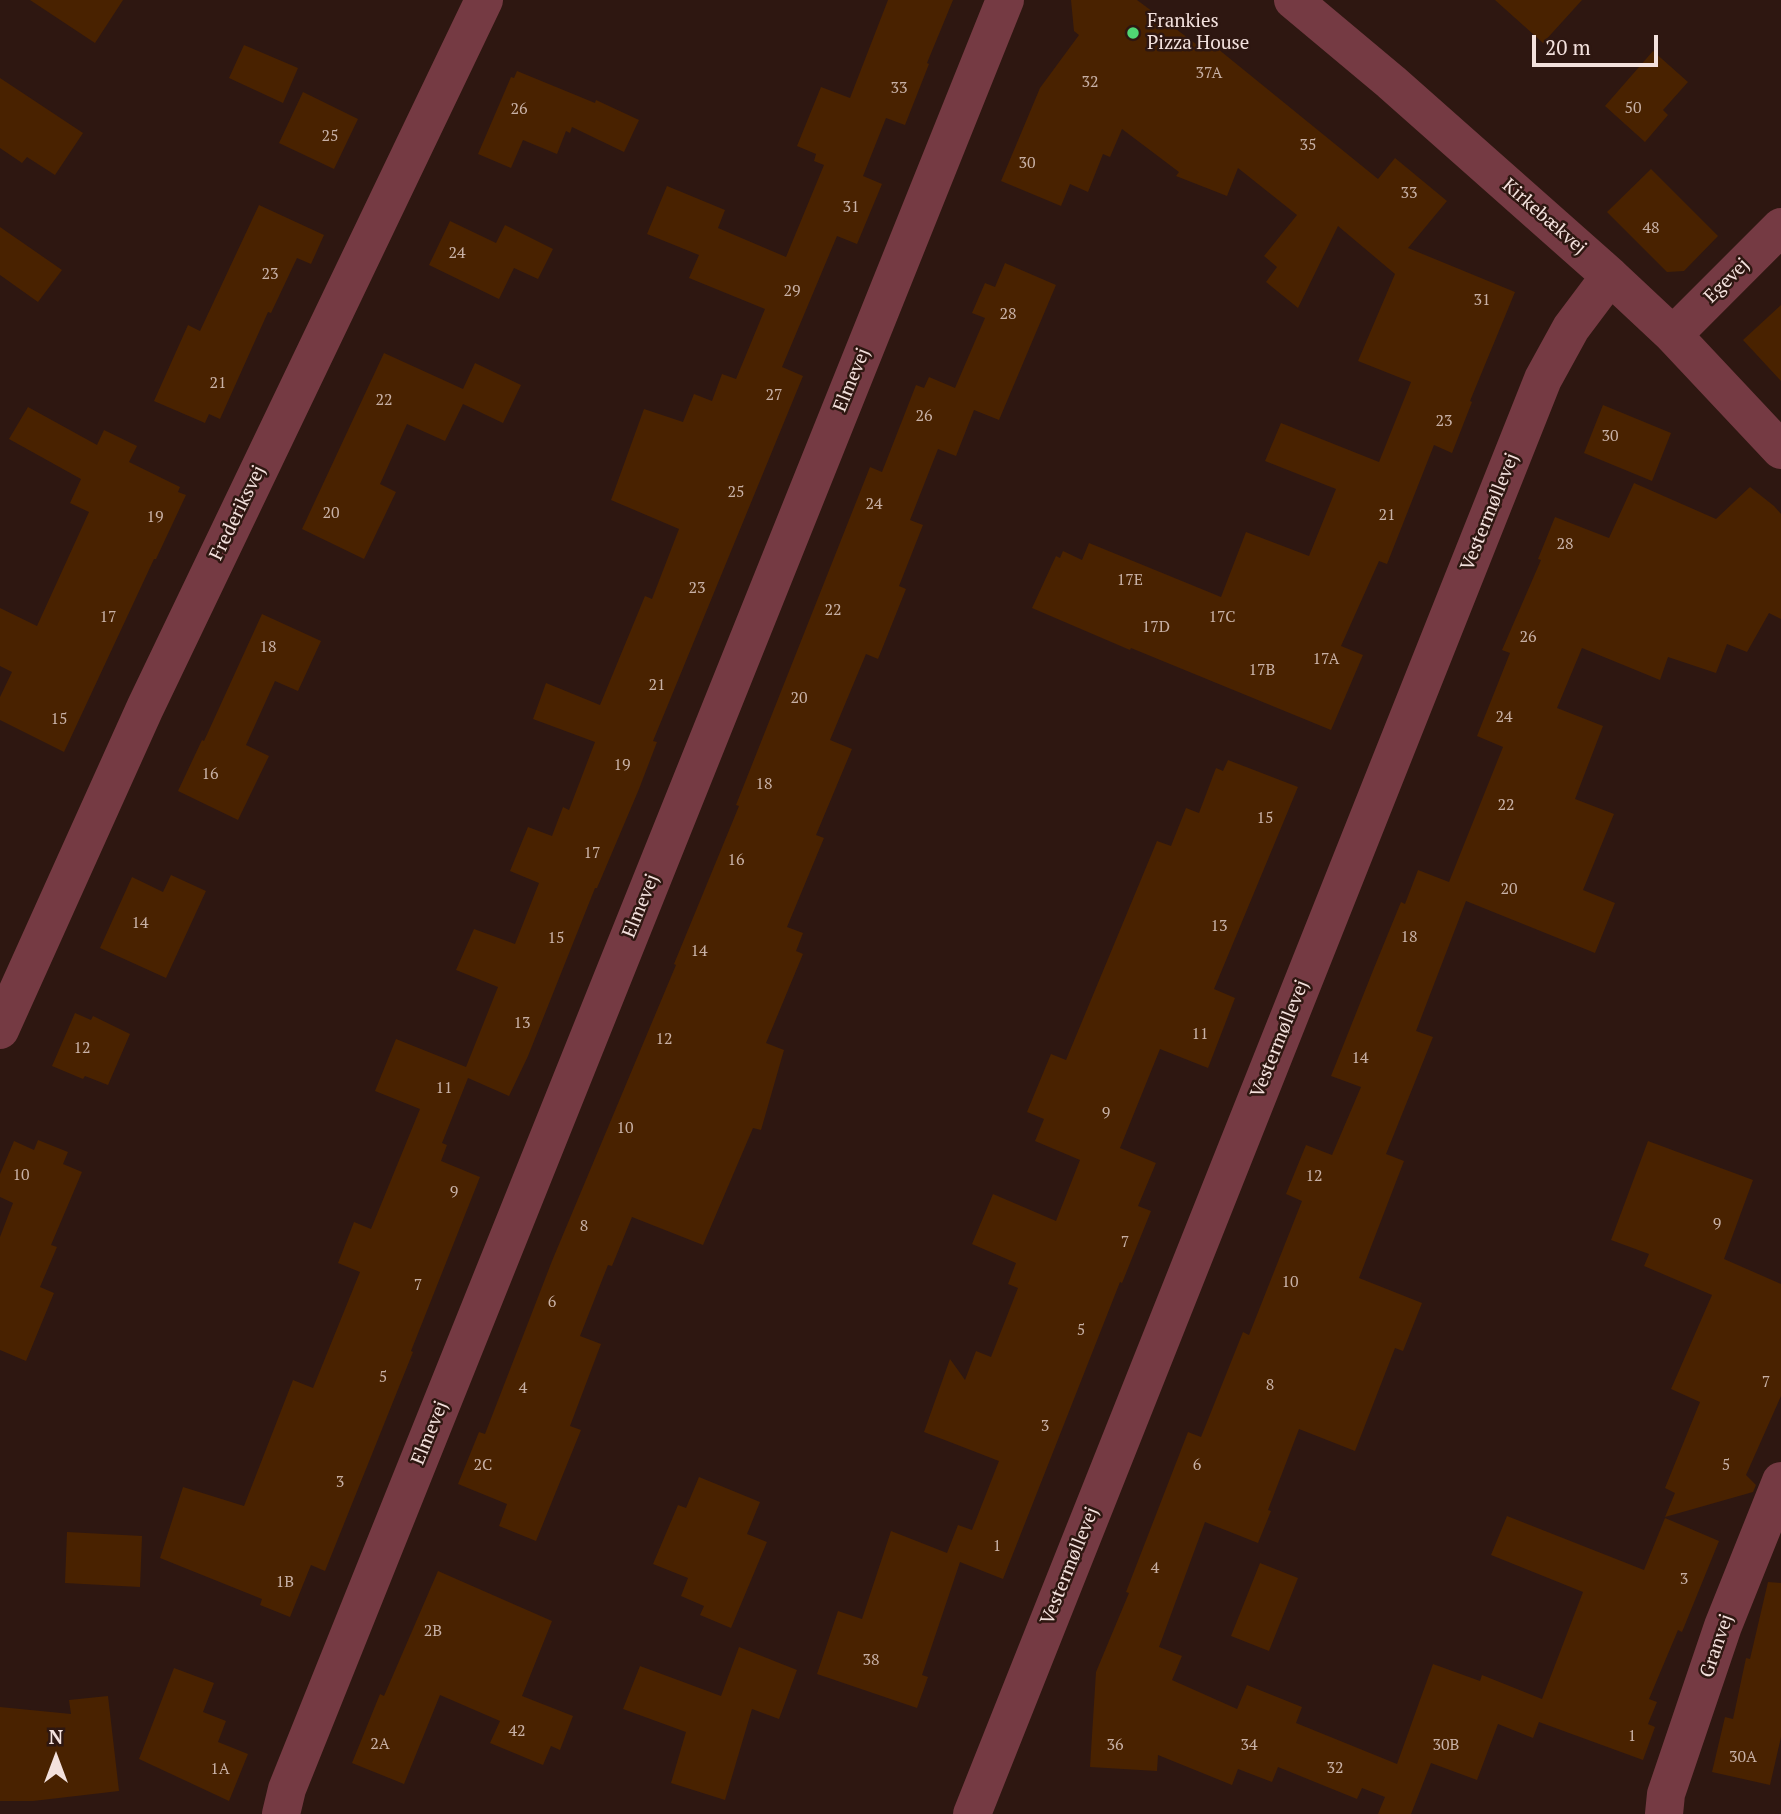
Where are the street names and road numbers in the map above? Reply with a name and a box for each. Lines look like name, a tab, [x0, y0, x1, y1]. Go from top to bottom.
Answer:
street label: Kirkebækvej	[1497, 174, 1591, 260]
street label: Egevej	[1700, 254, 1754, 308]
street label: Elmevej	[829, 345, 875, 415]
street label: Vestermøllevej	[1456, 450, 1524, 574]
street label: Frederiksvej	[205, 462, 271, 564]
street label: Elmevej	[618, 871, 664, 941]
street label: Vestermøllevej	[1246, 977, 1314, 1101]
street label: Elmevej	[407, 1398, 453, 1468]
street label: Vestermøllevej	[1036, 1504, 1104, 1628]
street label: Granvej	[1696, 1611, 1738, 1681]

